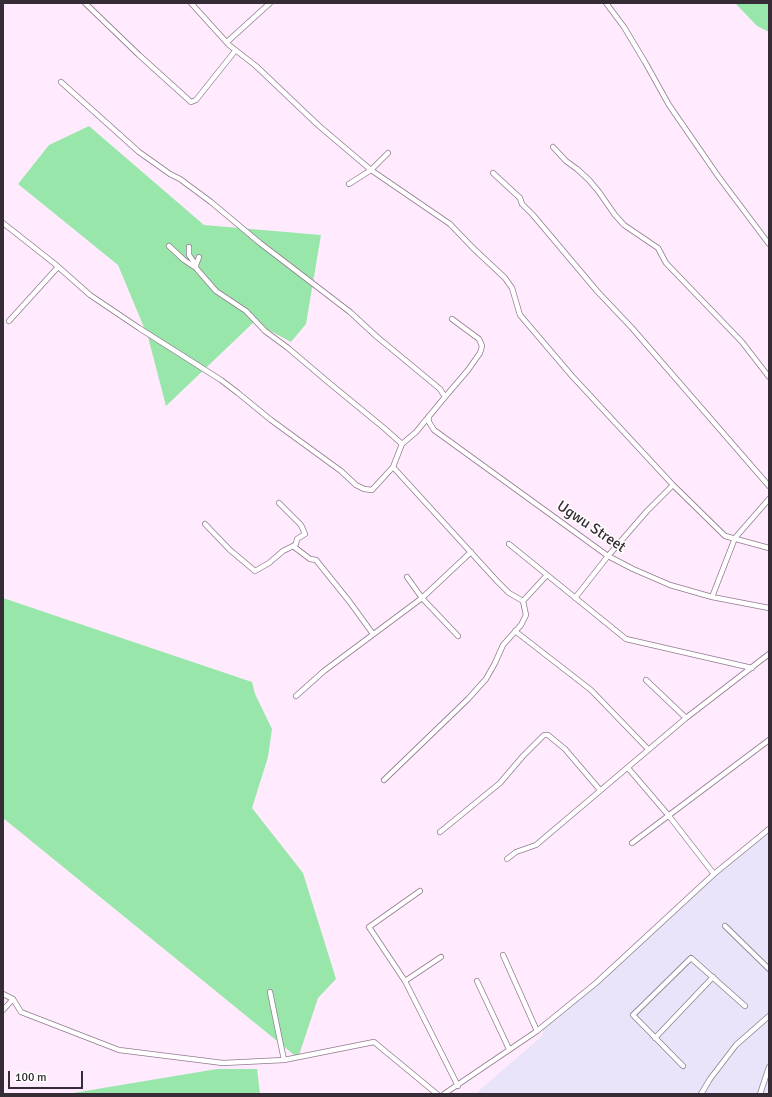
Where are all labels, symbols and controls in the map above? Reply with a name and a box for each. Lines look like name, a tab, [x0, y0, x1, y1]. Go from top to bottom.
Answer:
street label: Ugwu Street	[553, 497, 629, 557]
scale bar	[10, 1063, 85, 1089]
text: 100 m	[15, 1070, 47, 1085]

